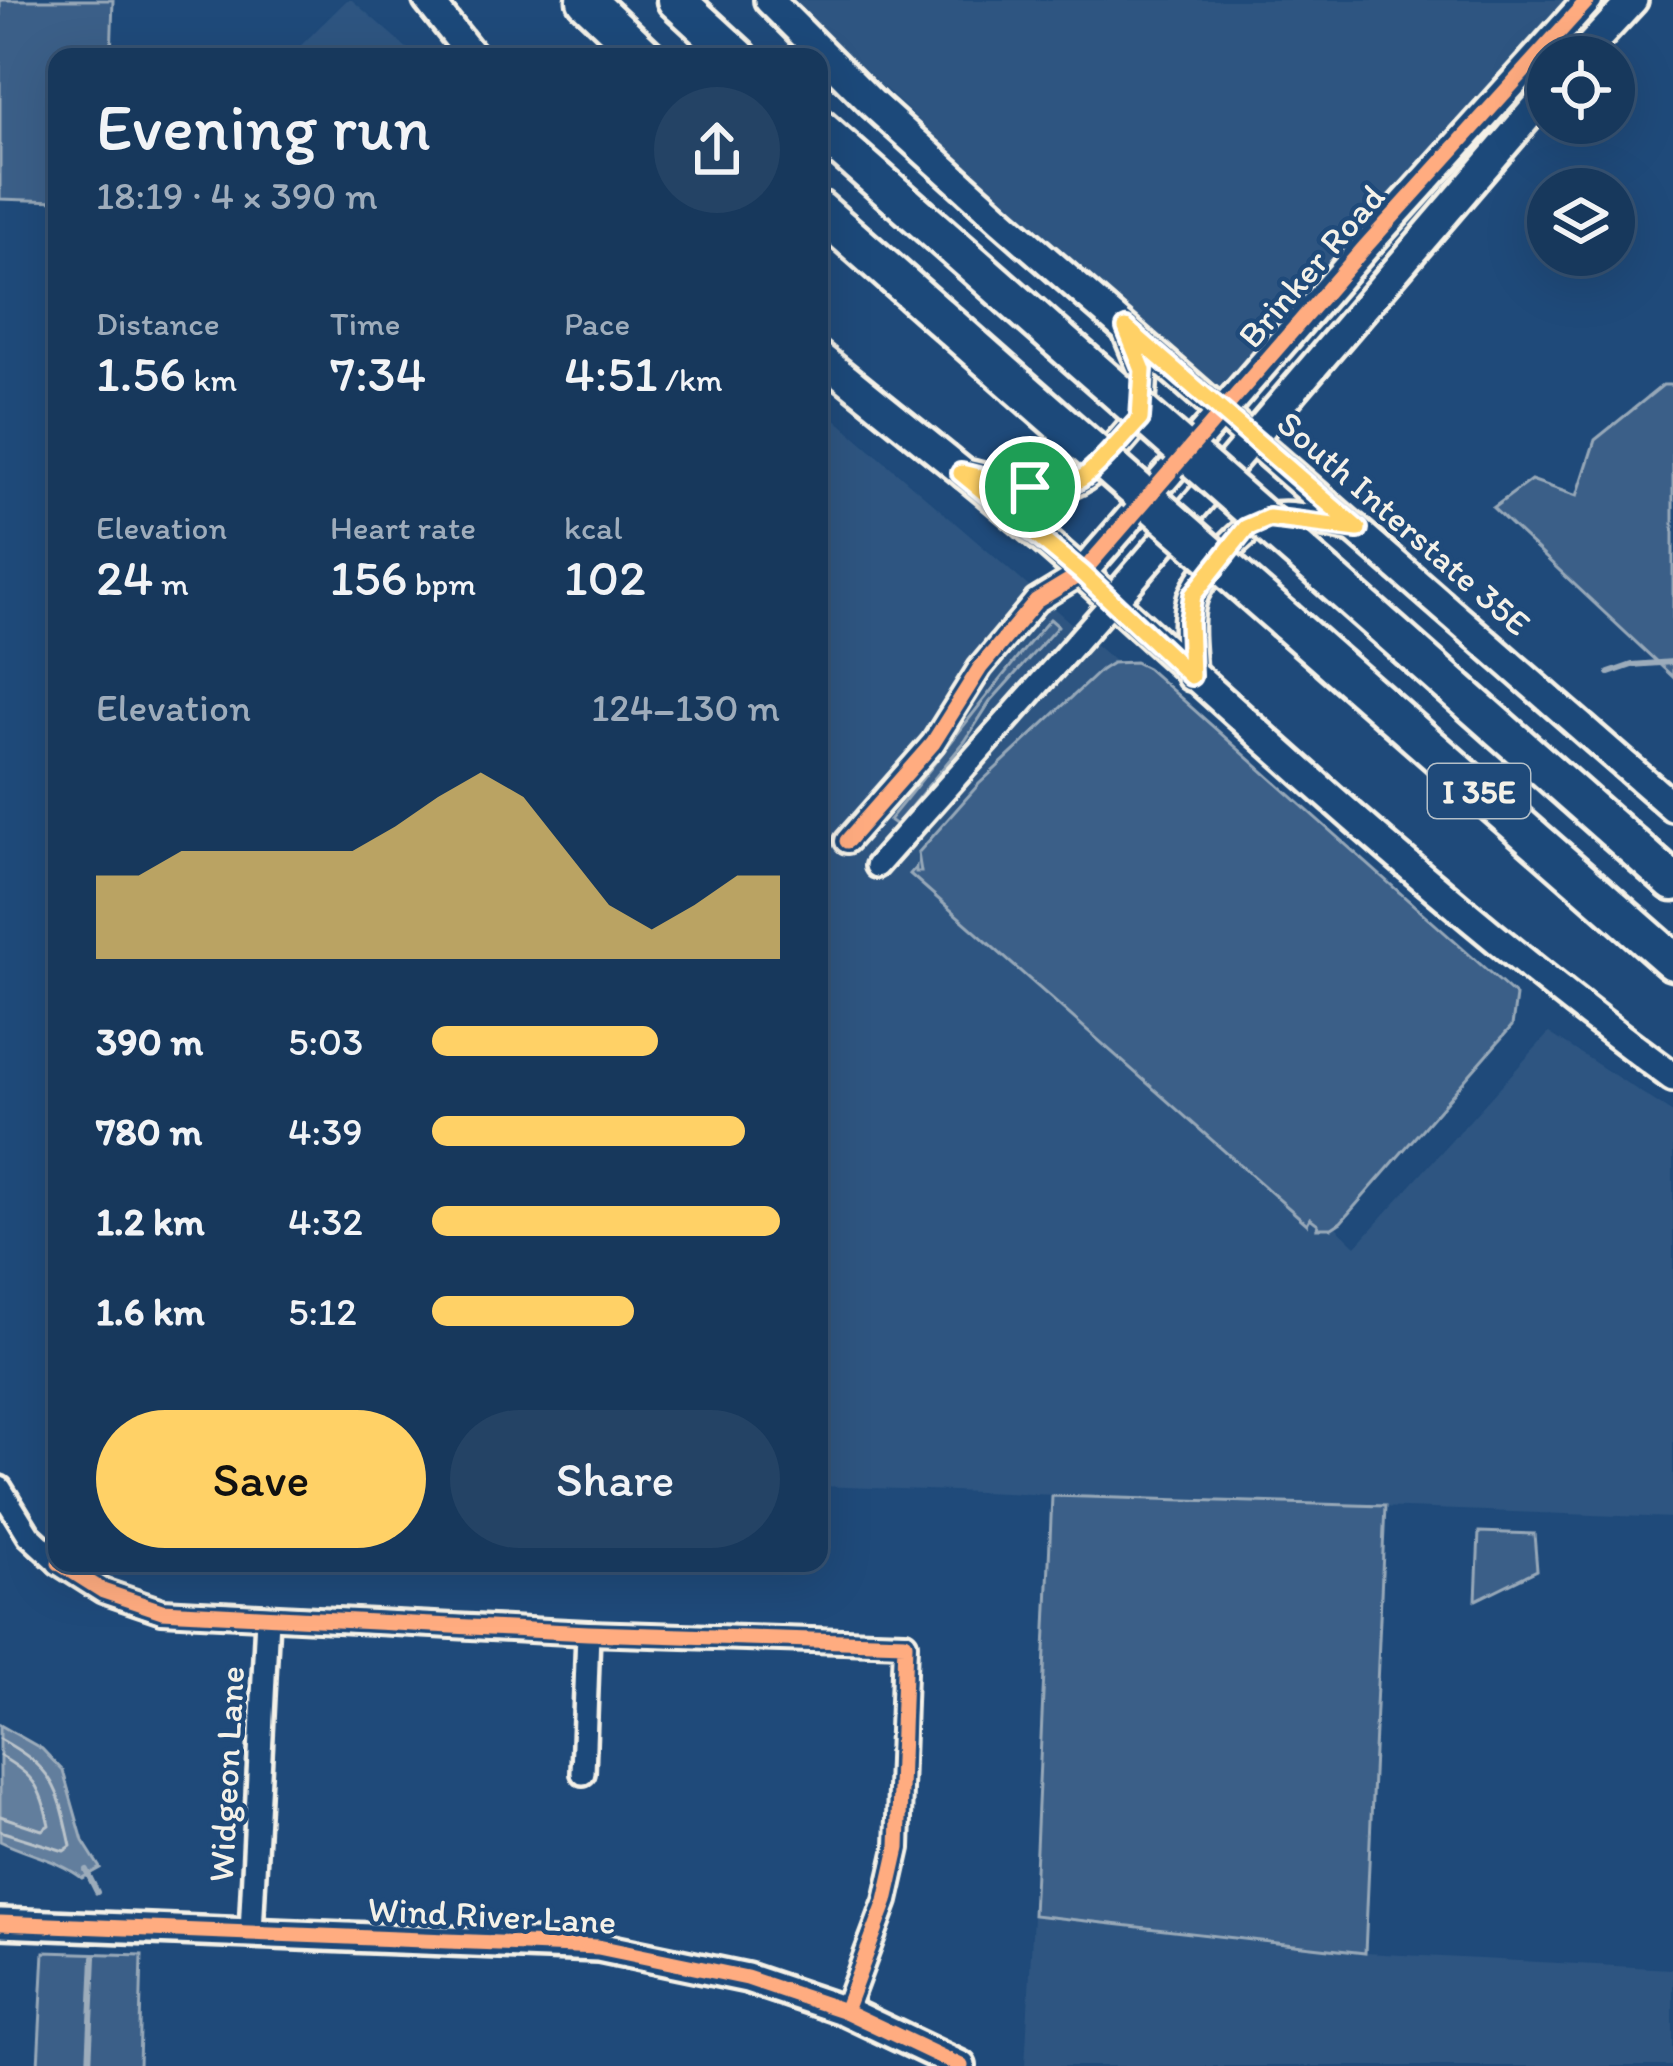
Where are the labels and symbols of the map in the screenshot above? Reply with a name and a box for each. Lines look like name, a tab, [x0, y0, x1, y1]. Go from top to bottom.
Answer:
street label: Brinker Road	[1228, 176, 1394, 356]
street label: South Interstate 35E	[1269, 401, 1539, 645]
pin	[979, 436, 1081, 538]
road number: I 35E	[1428, 764, 1530, 818]
street label: Widgeon Lane	[199, 1665, 253, 1883]
street label: Wind River Lane	[367, 1887, 617, 1943]

